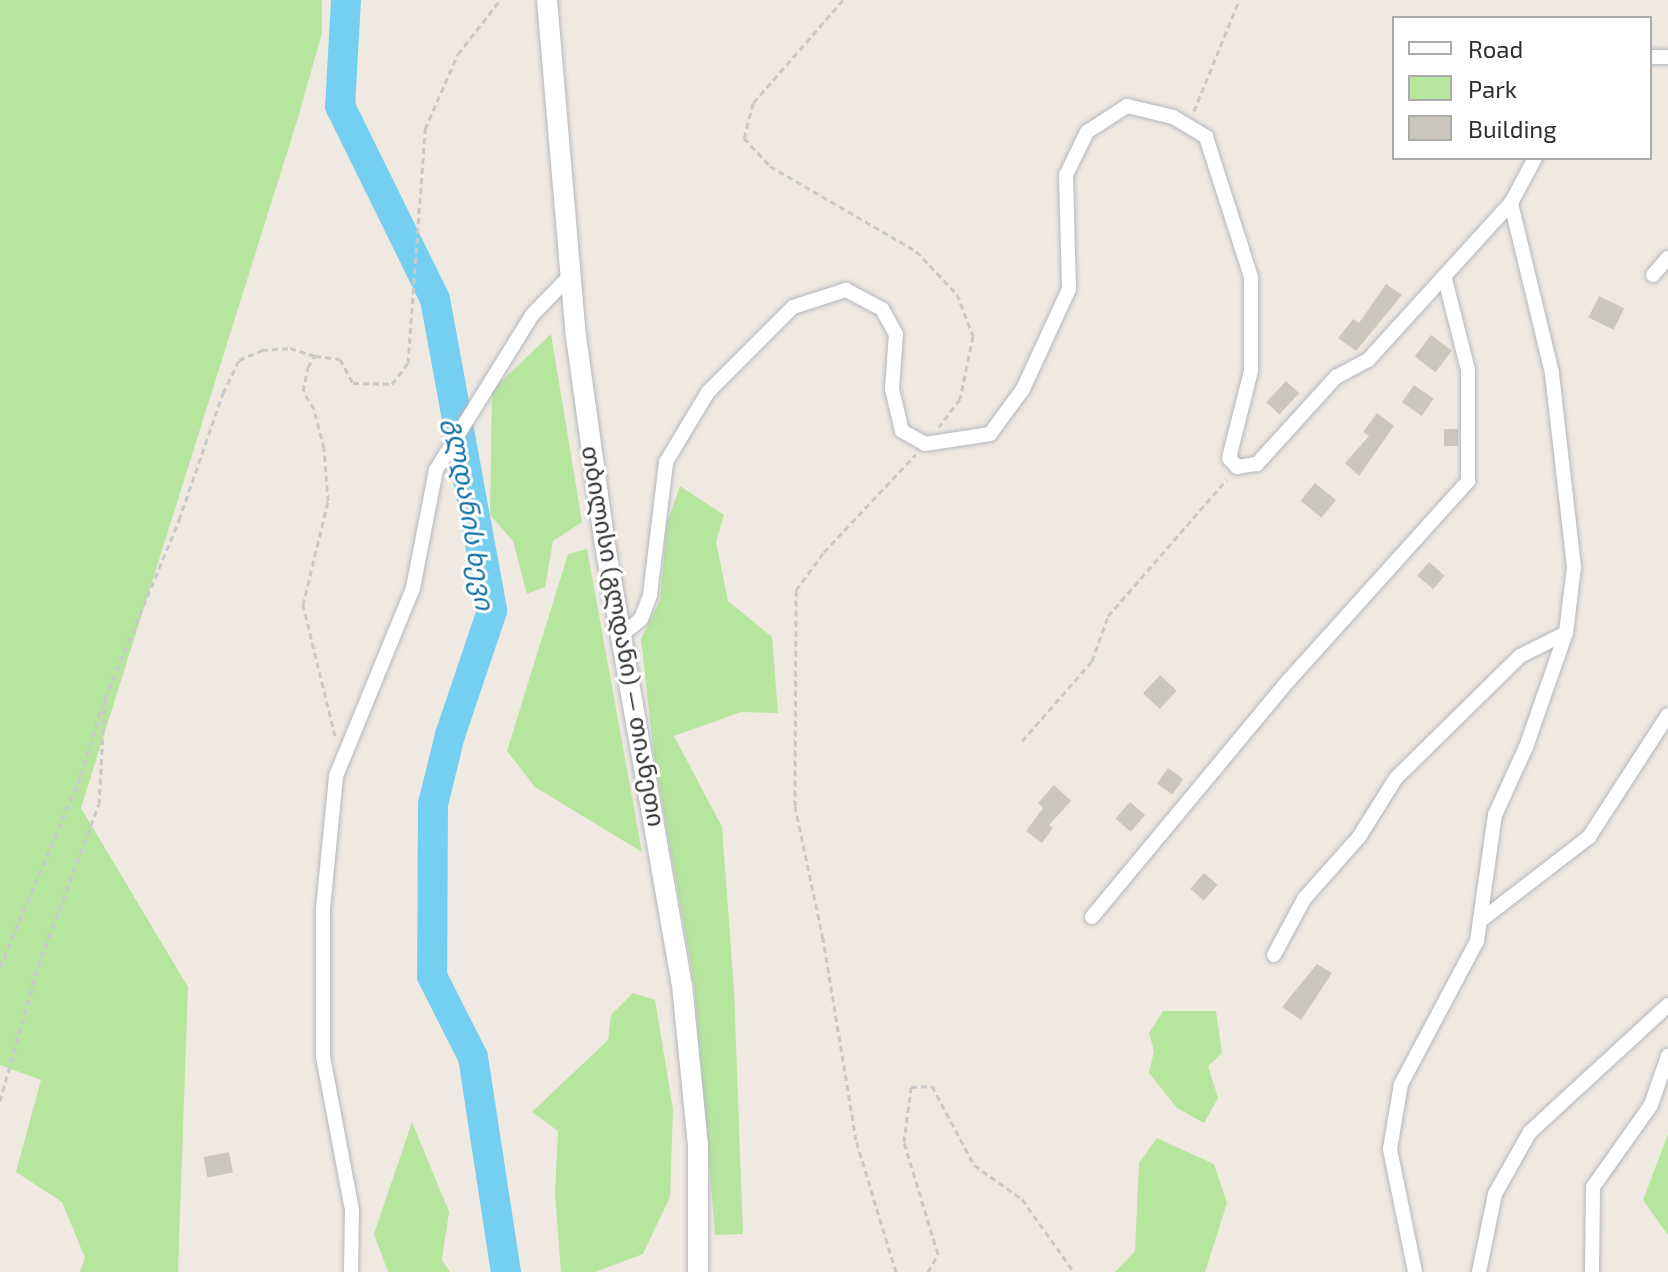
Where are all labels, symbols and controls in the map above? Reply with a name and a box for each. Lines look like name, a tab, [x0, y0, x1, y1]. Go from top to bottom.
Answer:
legend	[1392, 16, 1652, 160]
text: Road	[1468, 34, 1523, 63]
text: Park	[1468, 74, 1517, 103]
text: Building	[1468, 114, 1557, 143]
water label: გლდანის ხევი	[441, 416, 501, 612]
street label: თბილისი (გლდანი) — თიანეთი	[576, 443, 672, 829]

